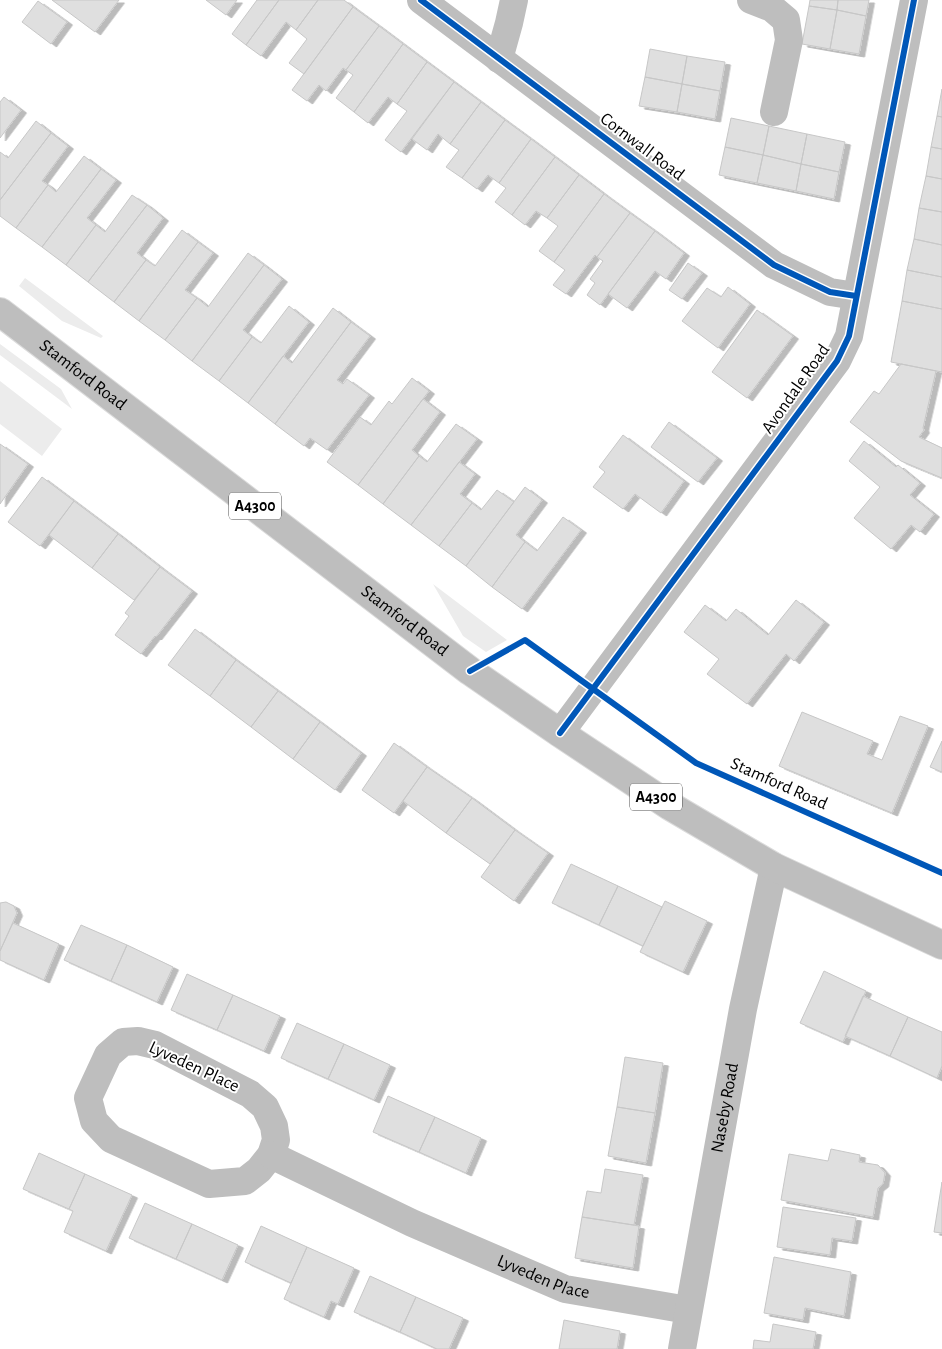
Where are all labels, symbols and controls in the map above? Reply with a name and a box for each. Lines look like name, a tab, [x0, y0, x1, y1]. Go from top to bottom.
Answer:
street label: Cornwall Road	[597, 110, 687, 184]
street label: Stamford Road	[36, 336, 130, 414]
street label: Avondale Road	[759, 341, 833, 437]
road number: A4300	[229, 492, 281, 520]
street label: Stamford Road	[358, 582, 451, 660]
street label: Stamford Road	[728, 755, 830, 813]
road number: A4300	[630, 784, 682, 810]
street label: Lyveden Place	[146, 1038, 242, 1096]
street label: Naseby Road	[708, 1062, 742, 1154]
street label: Lyveden Place	[494, 1252, 591, 1302]

